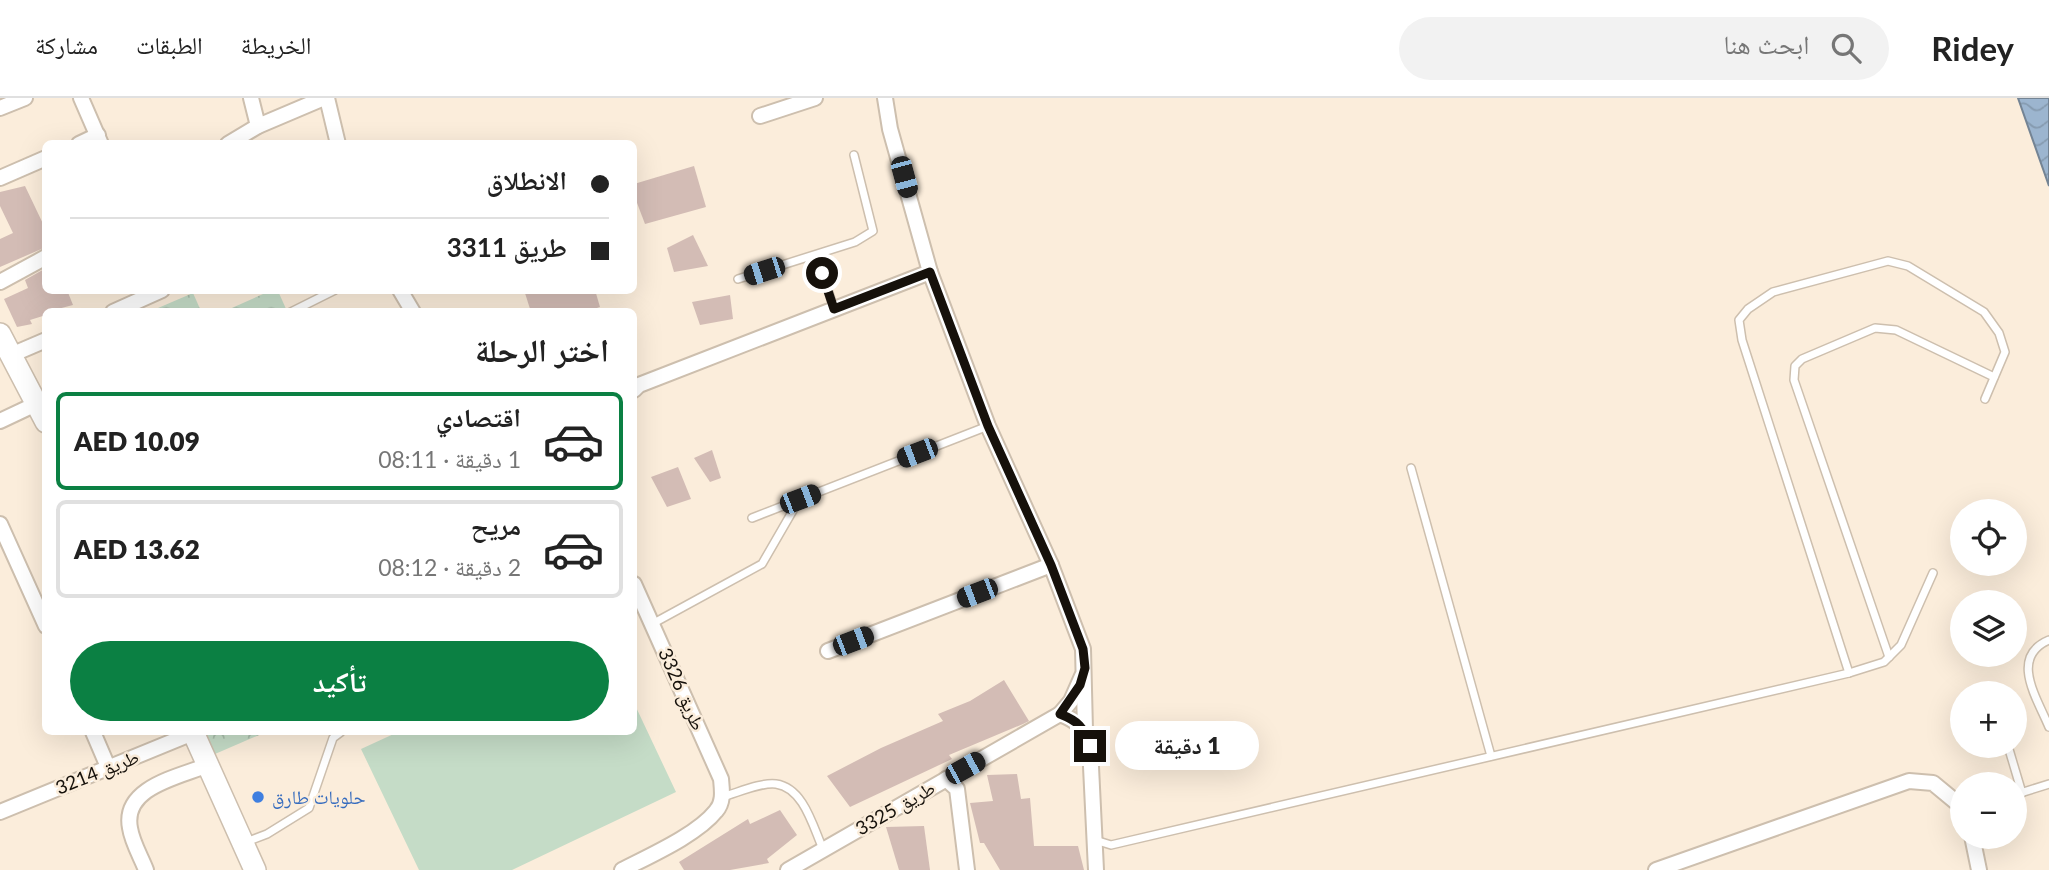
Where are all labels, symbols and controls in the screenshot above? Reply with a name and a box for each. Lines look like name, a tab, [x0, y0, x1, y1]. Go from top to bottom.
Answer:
search box	[1399, 17, 1889, 80]
text: ابحث هنا	[1723, 28, 1809, 60]
text: Ridey	[1931, 28, 2014, 68]
icon: search	[1827, 29, 1865, 67]
text: مشاركة	[35, 30, 98, 59]
text: الطبقات	[136, 30, 203, 59]
text: الخريطة	[241, 30, 311, 59]
car	[889, 154, 920, 200]
text: الانطلاق	[487, 164, 567, 196]
text: طريق 3311	[447, 231, 567, 263]
car	[741, 255, 788, 287]
route start	[806, 257, 838, 289]
text: اختر الرحلة	[475, 330, 609, 369]
text: اقتصادي	[436, 401, 521, 433]
icon: car	[542, 410, 605, 473]
text: AED 10.09	[74, 425, 200, 457]
car	[894, 436, 941, 470]
text: 1 دقيقة · 08:11	[378, 445, 521, 473]
car	[777, 482, 824, 516]
map controls	[1950, 499, 2027, 849]
button: locate	[1950, 499, 2027, 576]
text: مريح	[471, 509, 521, 541]
icon: car	[542, 518, 605, 581]
text: AED 13.62	[74, 533, 200, 565]
text: 2 دقيقة · 08:12	[378, 553, 521, 581]
car	[954, 576, 1001, 610]
button: layers	[1950, 590, 2027, 667]
car	[830, 624, 877, 658]
button: تأكيد	[70, 641, 609, 721]
street label: طريق 3326	[653, 644, 711, 734]
button: +	[1950, 681, 2027, 758]
callout: 1 دقيقة	[1114, 722, 1258, 770]
route end	[1074, 730, 1106, 762]
text: 1 دقيقة	[1154, 731, 1220, 759]
street label: طريق 3214	[52, 744, 142, 800]
car	[942, 749, 989, 787]
button: −	[1950, 772, 2027, 849]
street label: طريق 3325	[851, 776, 939, 840]
place label: حلويات طارق	[272, 785, 365, 809]
marker: حلويات طارق	[250, 789, 266, 805]

